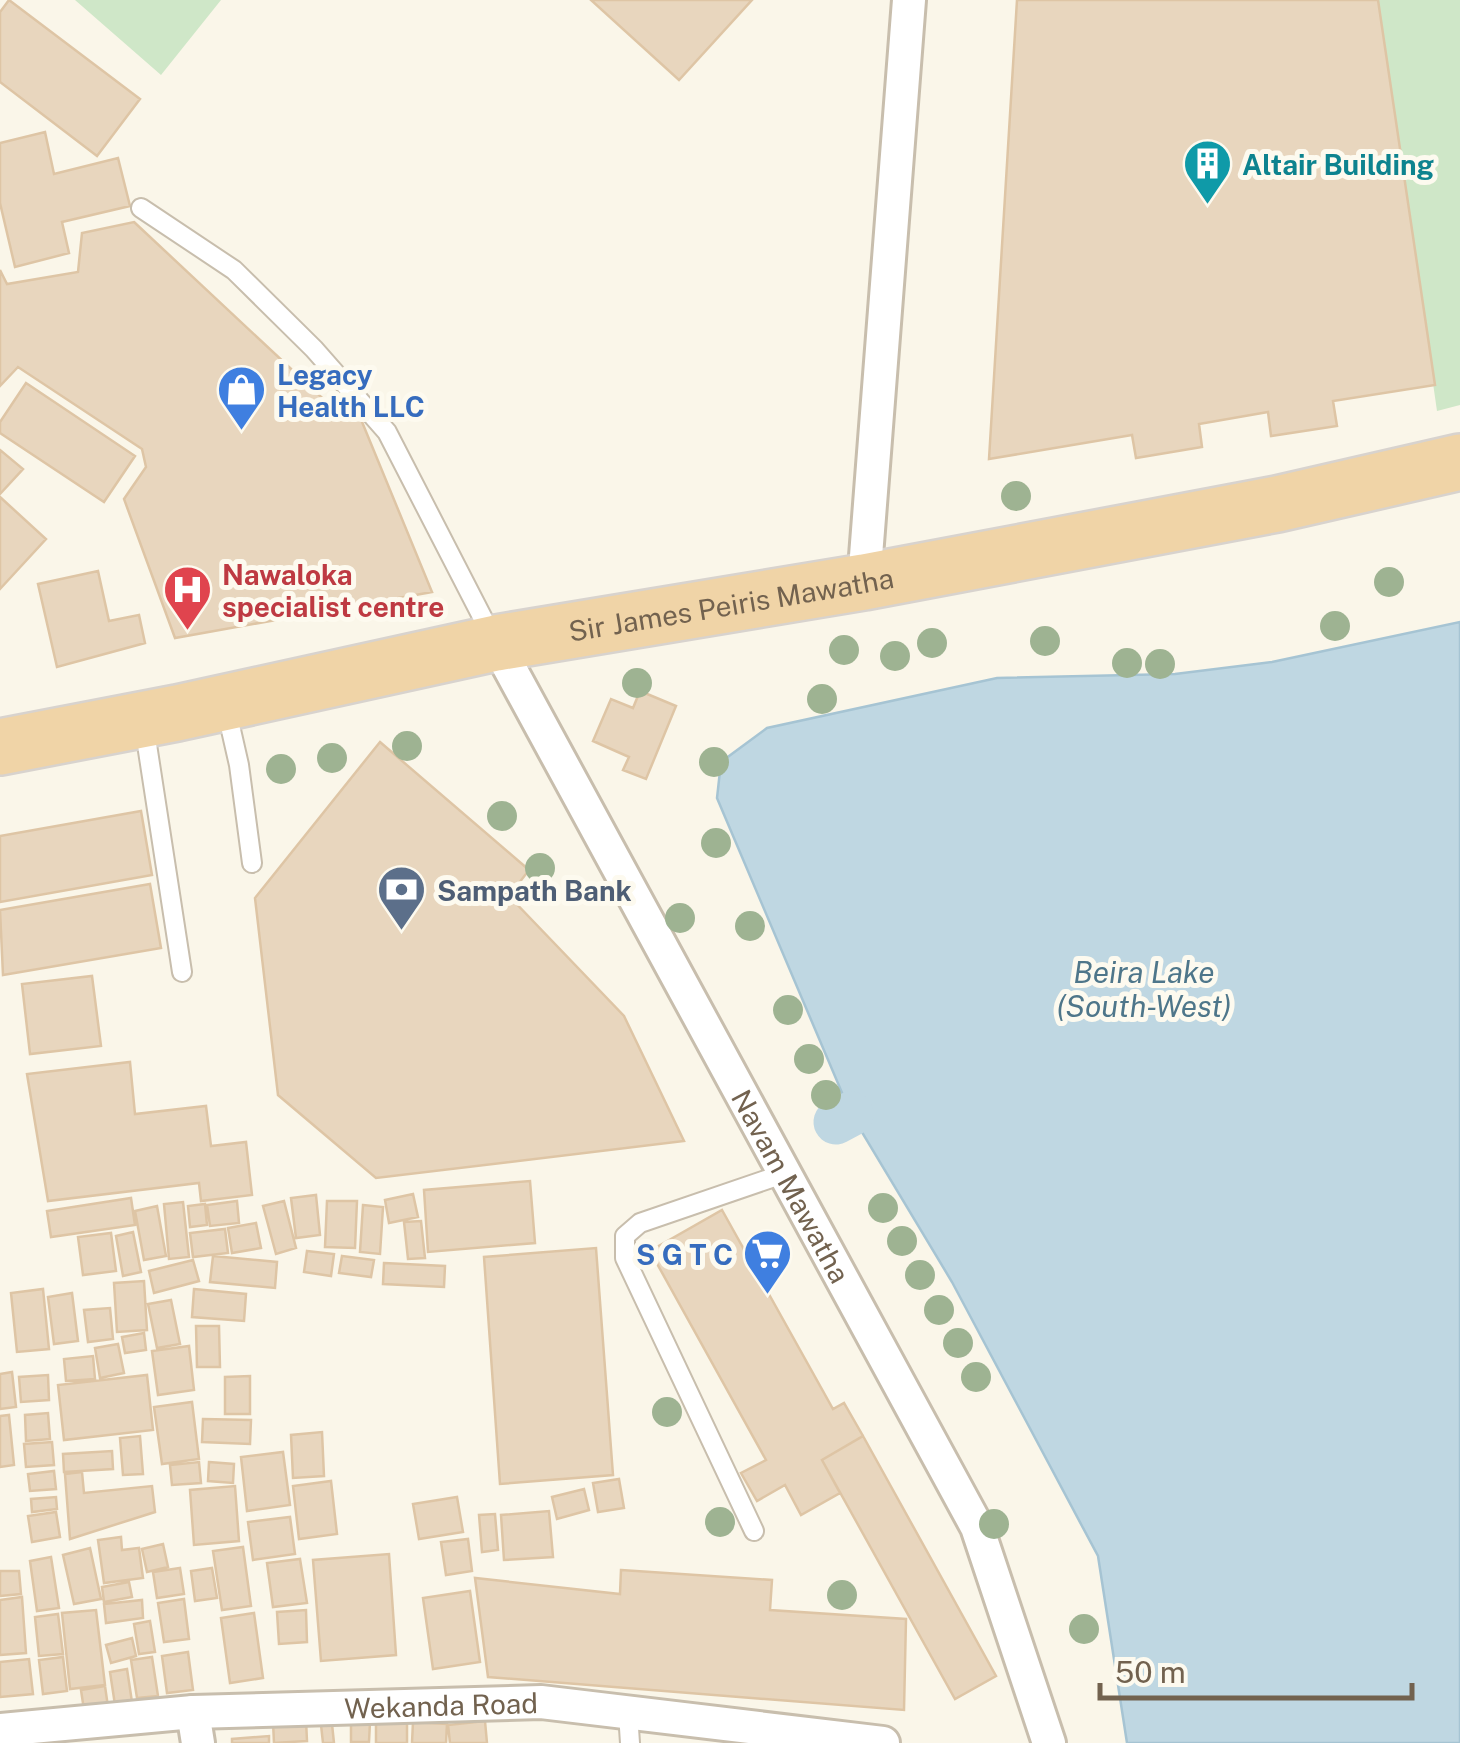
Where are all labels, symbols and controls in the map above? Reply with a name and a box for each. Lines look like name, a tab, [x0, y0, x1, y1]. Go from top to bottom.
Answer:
building icon: Altair Building	[1181, 138, 1233, 206]
place label: Altair Building	[1242, 148, 1434, 181]
place label: Legacy Health LLC	[277, 358, 425, 423]
shop icon: Legacy Health LLC	[216, 364, 268, 432]
place label: Nawaloka specialist centre	[222, 558, 444, 623]
street label: Sir James Peiris Mawatha	[566, 560, 896, 647]
hospital icon: Nawaloka specialist centre	[161, 564, 213, 632]
bank icon: Sampath Bank	[376, 864, 428, 932]
place label: Sampath Bank	[437, 874, 632, 907]
water label: Beira Lake (South-West)	[1056, 954, 1232, 1024]
street label: Navam Mawatha	[725, 1084, 857, 1288]
supermarket icon: S G T C	[742, 1228, 794, 1296]
place label: S G T C	[636, 1238, 733, 1271]
scale bar	[1100, 1638, 1412, 1700]
text: 50 m	[1115, 1654, 1186, 1690]
street label: Wekanda Road	[344, 1686, 538, 1724]

